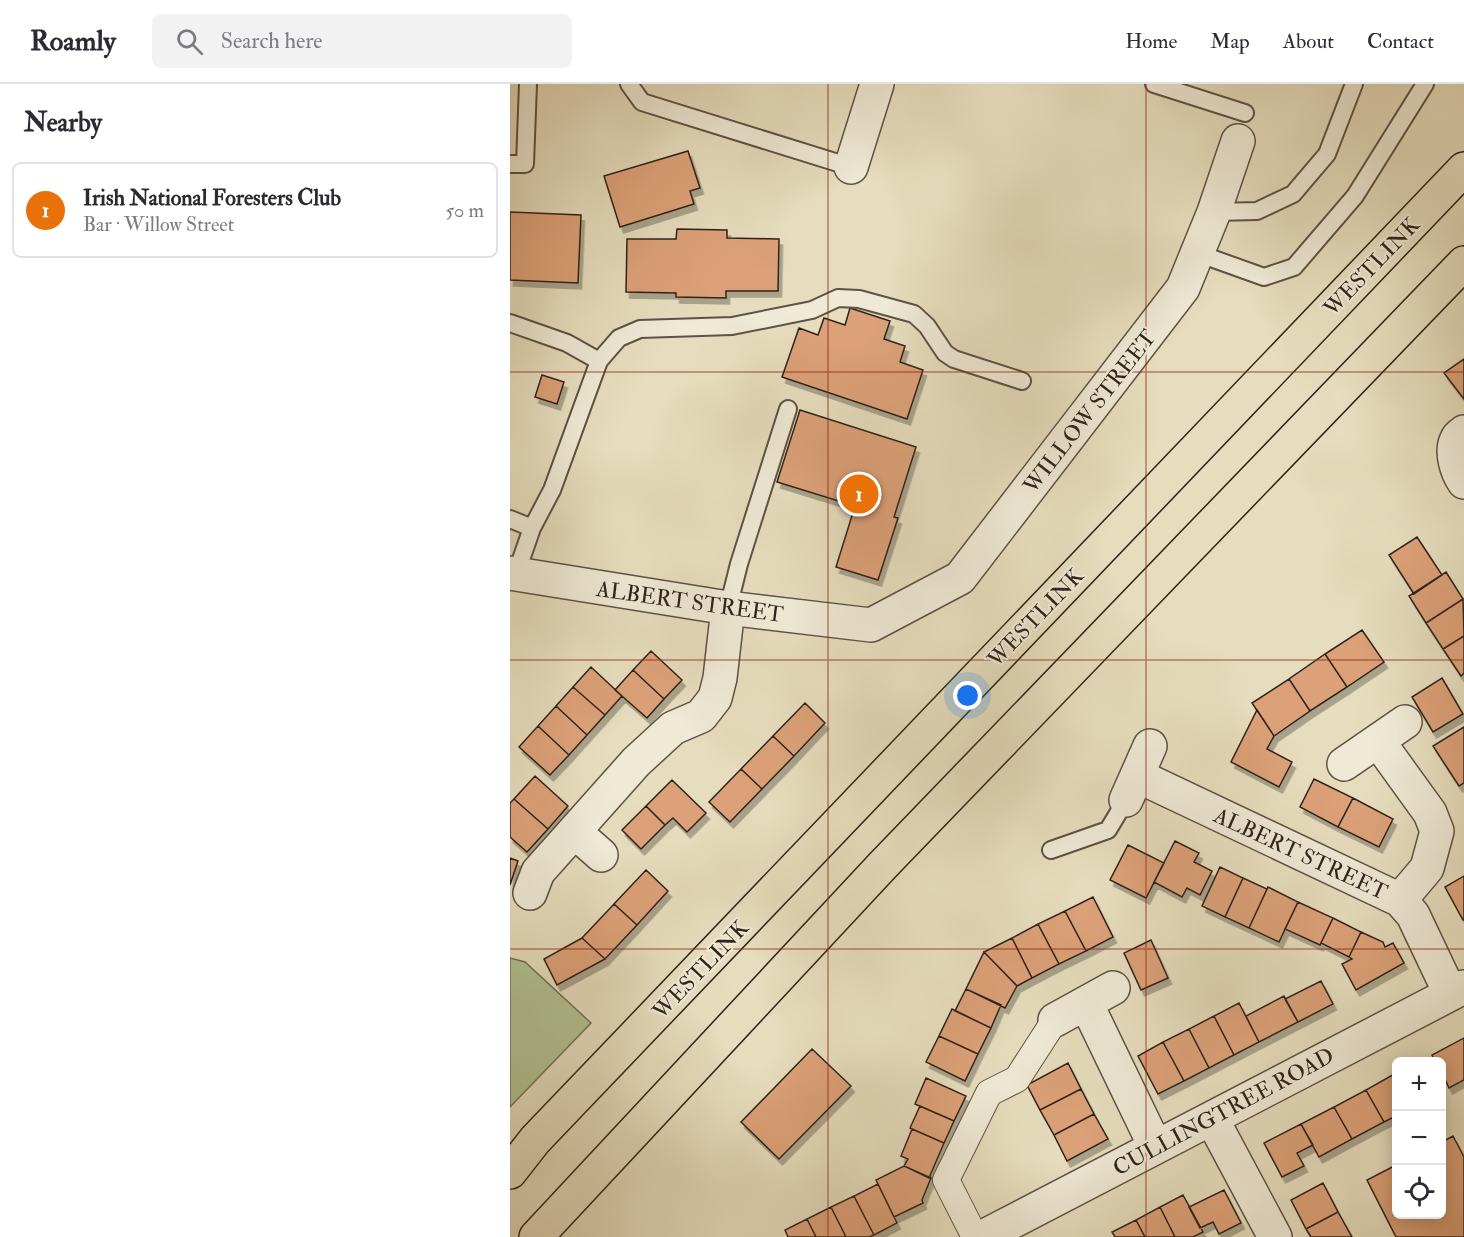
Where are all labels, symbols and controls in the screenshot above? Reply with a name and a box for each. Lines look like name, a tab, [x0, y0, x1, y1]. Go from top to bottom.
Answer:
search box	[152, 14, 572, 68]
text: Roamly	[30, 24, 116, 59]
icon: search	[173, 25, 206, 58]
text: Search here	[221, 27, 323, 55]
text: Home	[1125, 28, 1177, 55]
text: Map	[1210, 28, 1250, 55]
text: About	[1283, 28, 1334, 55]
text: Contact	[1367, 28, 1434, 55]
text: Nearby	[24, 107, 102, 139]
text: Irish National Foresters Club	[83, 184, 341, 212]
text: 1	[42, 198, 49, 223]
text: 50 m	[445, 198, 484, 223]
street label: WESTLINK	[1317, 211, 1426, 323]
text: Bar · Willow Street	[83, 212, 234, 237]
street label: WILLOW STREET	[1017, 324, 1163, 500]
pin: 1	[840, 472, 878, 516]
street label: WESTLINK	[981, 562, 1090, 674]
street label: ALBERT STREET	[594, 575, 786, 629]
your location	[953, 681, 982, 710]
street label: ALBERT STREET	[1208, 801, 1393, 907]
street label: WESTLINK	[646, 914, 755, 1026]
street label: CULLINGTREE ROAD	[1108, 1042, 1339, 1182]
map controls	[1392, 1057, 1446, 1219]
button: +	[1392, 1057, 1446, 1111]
button: −	[1392, 1111, 1446, 1165]
button: locate	[1392, 1165, 1446, 1219]

